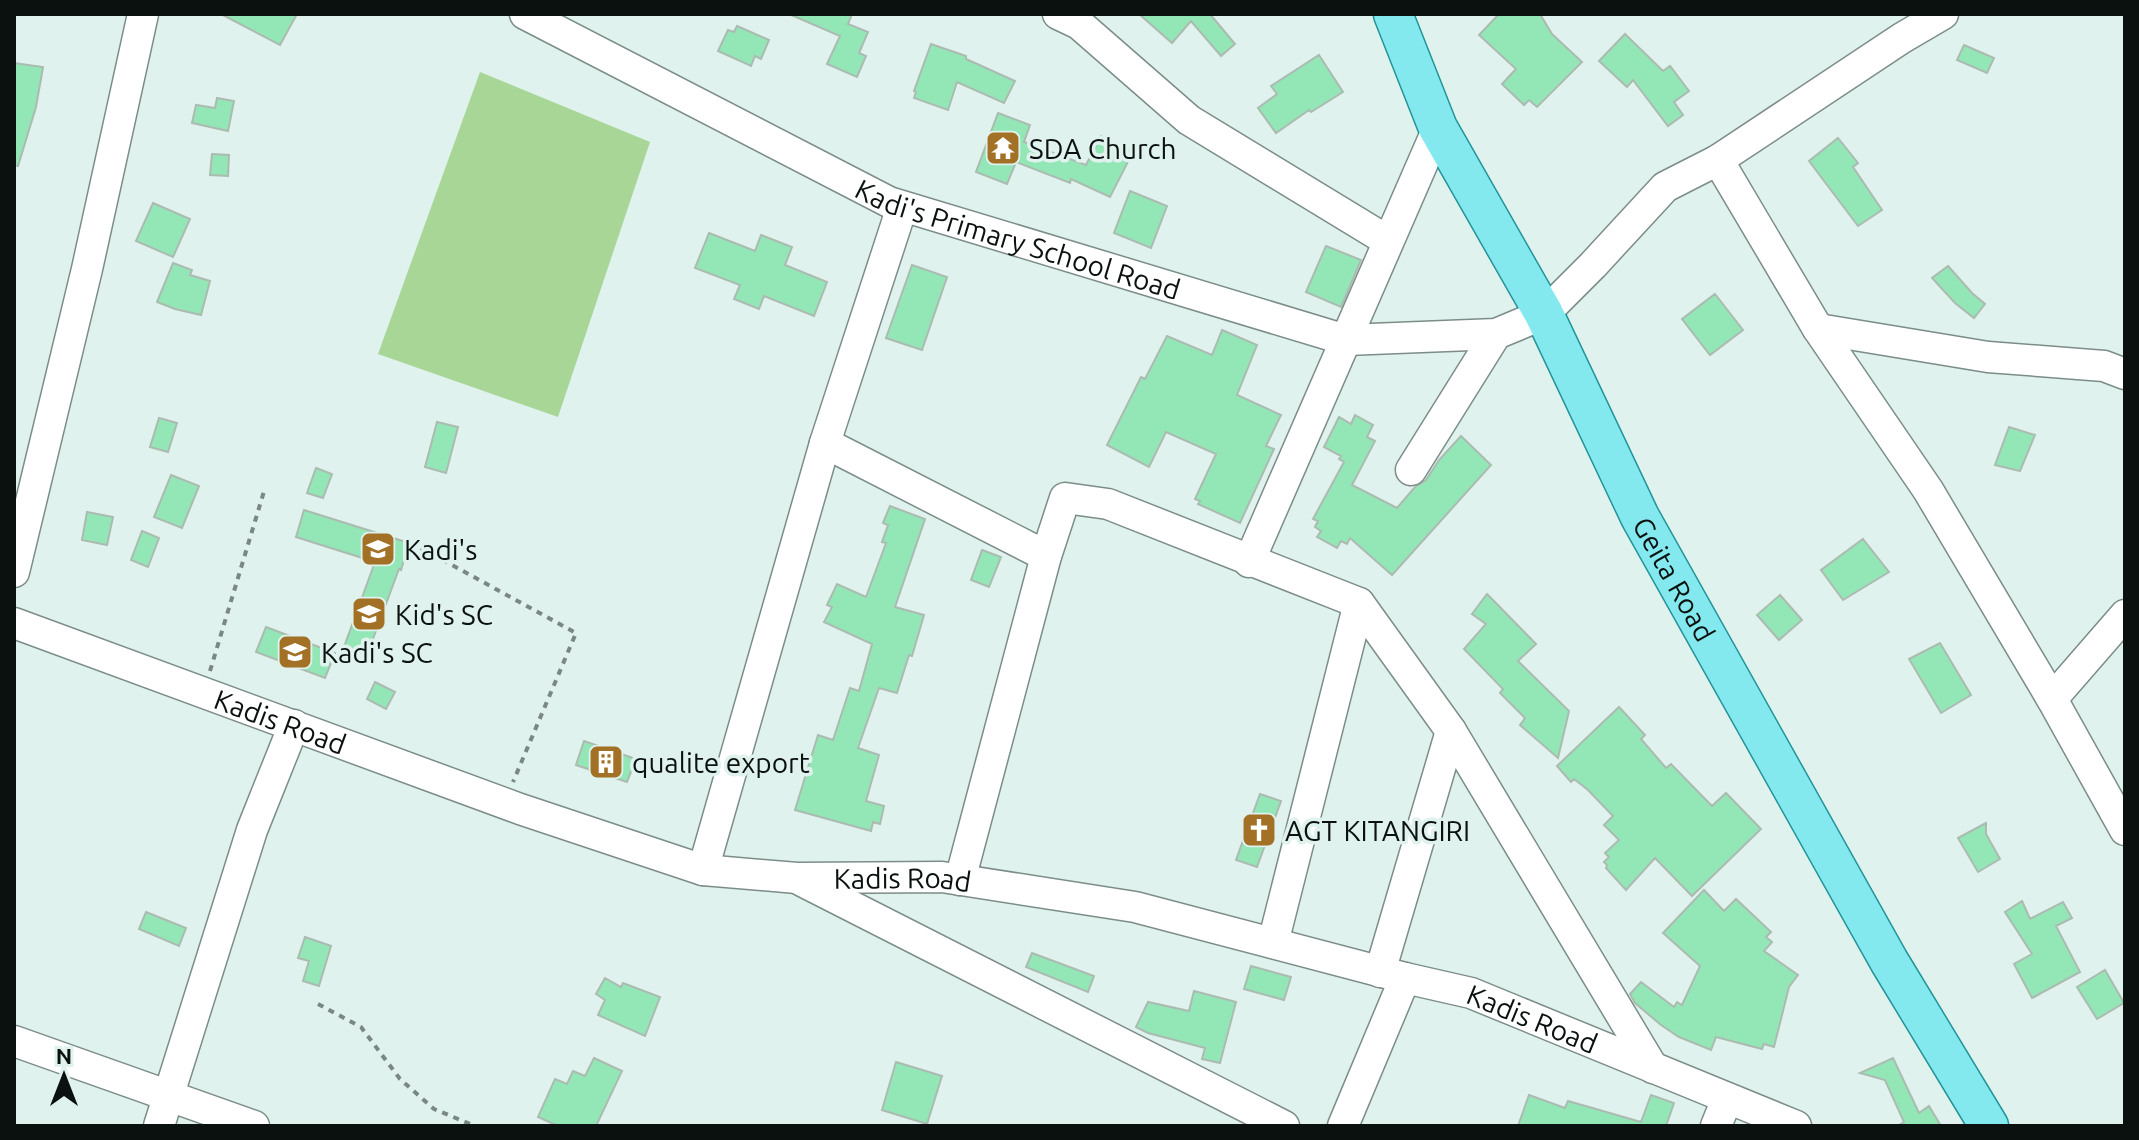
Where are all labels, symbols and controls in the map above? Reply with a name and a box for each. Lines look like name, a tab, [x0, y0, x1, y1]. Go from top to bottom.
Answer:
temple icon: SDA Church	[984, 129, 1022, 167]
place label: SDA Church	[1029, 133, 1177, 164]
street label: Kadi's Primary School Road	[851, 172, 1184, 305]
street label: Geita Road	[1628, 511, 1722, 646]
school or university icon: Kadi's	[359, 530, 397, 568]
place label: Kadi's	[404, 534, 478, 565]
school or university icon: Kid's SC	[350, 595, 388, 633]
place label: Kid's SC	[395, 599, 493, 630]
school or university icon: Kadi's SC	[276, 633, 314, 671]
place label: Kadi's SC	[321, 637, 433, 668]
street label: Kadis Road	[211, 683, 351, 759]
building icon: qualite export	[587, 743, 625, 781]
place label: qualite export	[632, 747, 810, 778]
church icon: AGT KITANGIRI	[1240, 811, 1278, 849]
place label: AGT KITANGIRI	[1285, 815, 1470, 846]
street label: Kadis Road	[834, 861, 974, 897]
street label: Kadis Road	[1463, 978, 1602, 1059]
north arrow	[24, 1036, 104, 1116]
text: N	[56, 1043, 72, 1068]

